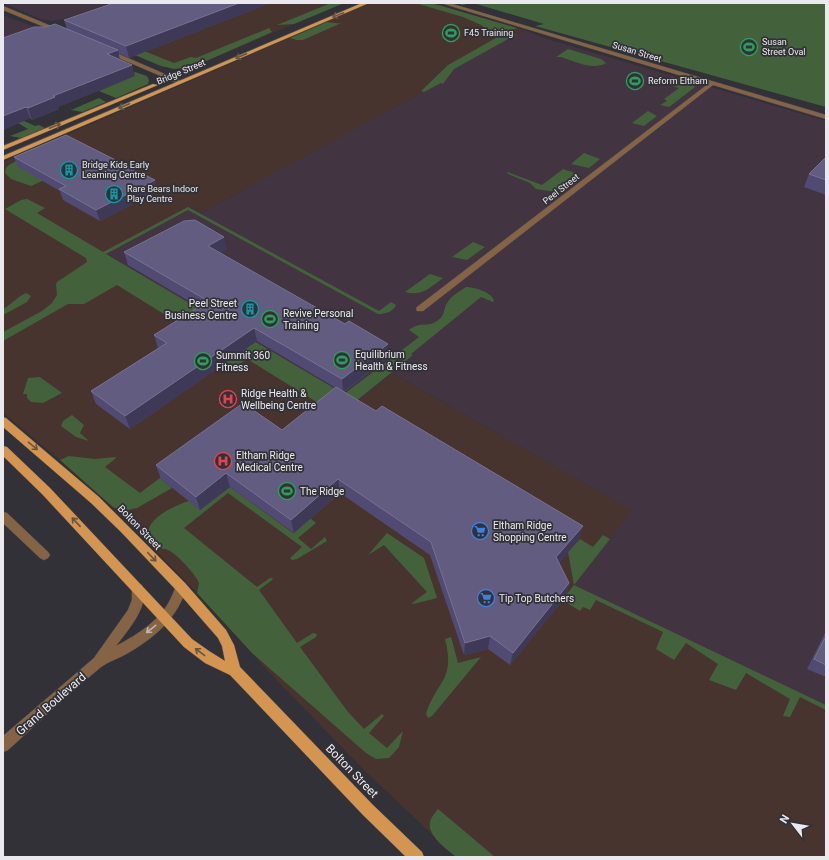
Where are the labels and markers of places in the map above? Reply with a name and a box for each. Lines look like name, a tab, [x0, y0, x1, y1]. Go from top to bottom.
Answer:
sports icon: F45 Training	[441, 23, 461, 43]
place label: F45 Training	[464, 28, 513, 38]
sports icon: Susan Street Oval	[739, 37, 759, 57]
place label: Susan Street Oval	[762, 37, 806, 57]
sports icon: Reform Eltham	[625, 71, 645, 91]
place label: Reform Eltham	[648, 76, 708, 86]
building icon: Bridge Kids Early Learning Centre	[59, 160, 79, 180]
place label: Bridge Kids Early Learning Centre	[82, 160, 150, 180]
building icon: Rare Bears Indoor Play Centre	[104, 184, 124, 204]
place label: Rare Bears Indoor Play Centre	[127, 184, 198, 204]
place label: Peel Street Business Centre	[165, 298, 237, 321]
building icon: Peel Street Business Centre	[240, 299, 260, 319]
place label: Revive Personal Training	[283, 308, 353, 331]
sports icon: Revive Personal Training	[260, 309, 280, 329]
place label: Equilibrium Health & Fitness	[355, 349, 428, 372]
place label: Summit 360 Fitness	[216, 350, 270, 373]
sports icon: Equilibrium Health & Fitness	[332, 350, 352, 370]
sports icon: Summit 360 Fitness	[193, 351, 213, 371]
place label: Ridge Health & Wellbeing Centre	[241, 388, 316, 411]
hospital icon: Ridge Health & Wellbeing Centre	[218, 389, 238, 409]
place label: Eltham Ridge Medical Centre	[236, 450, 303, 473]
hospital icon: Eltham Ridge Medical Centre	[213, 451, 233, 471]
sports icon: The Ridge	[277, 481, 297, 501]
place label: The Ridge	[300, 486, 344, 497]
place label: Eltham Ridge Shopping Centre	[493, 520, 567, 543]
supermarket icon: Eltham Ridge Shopping Centre	[470, 521, 490, 541]
supermarket icon: Tip Top Butchers	[476, 588, 496, 608]
place label: Tip Top Butchers	[499, 593, 574, 604]

